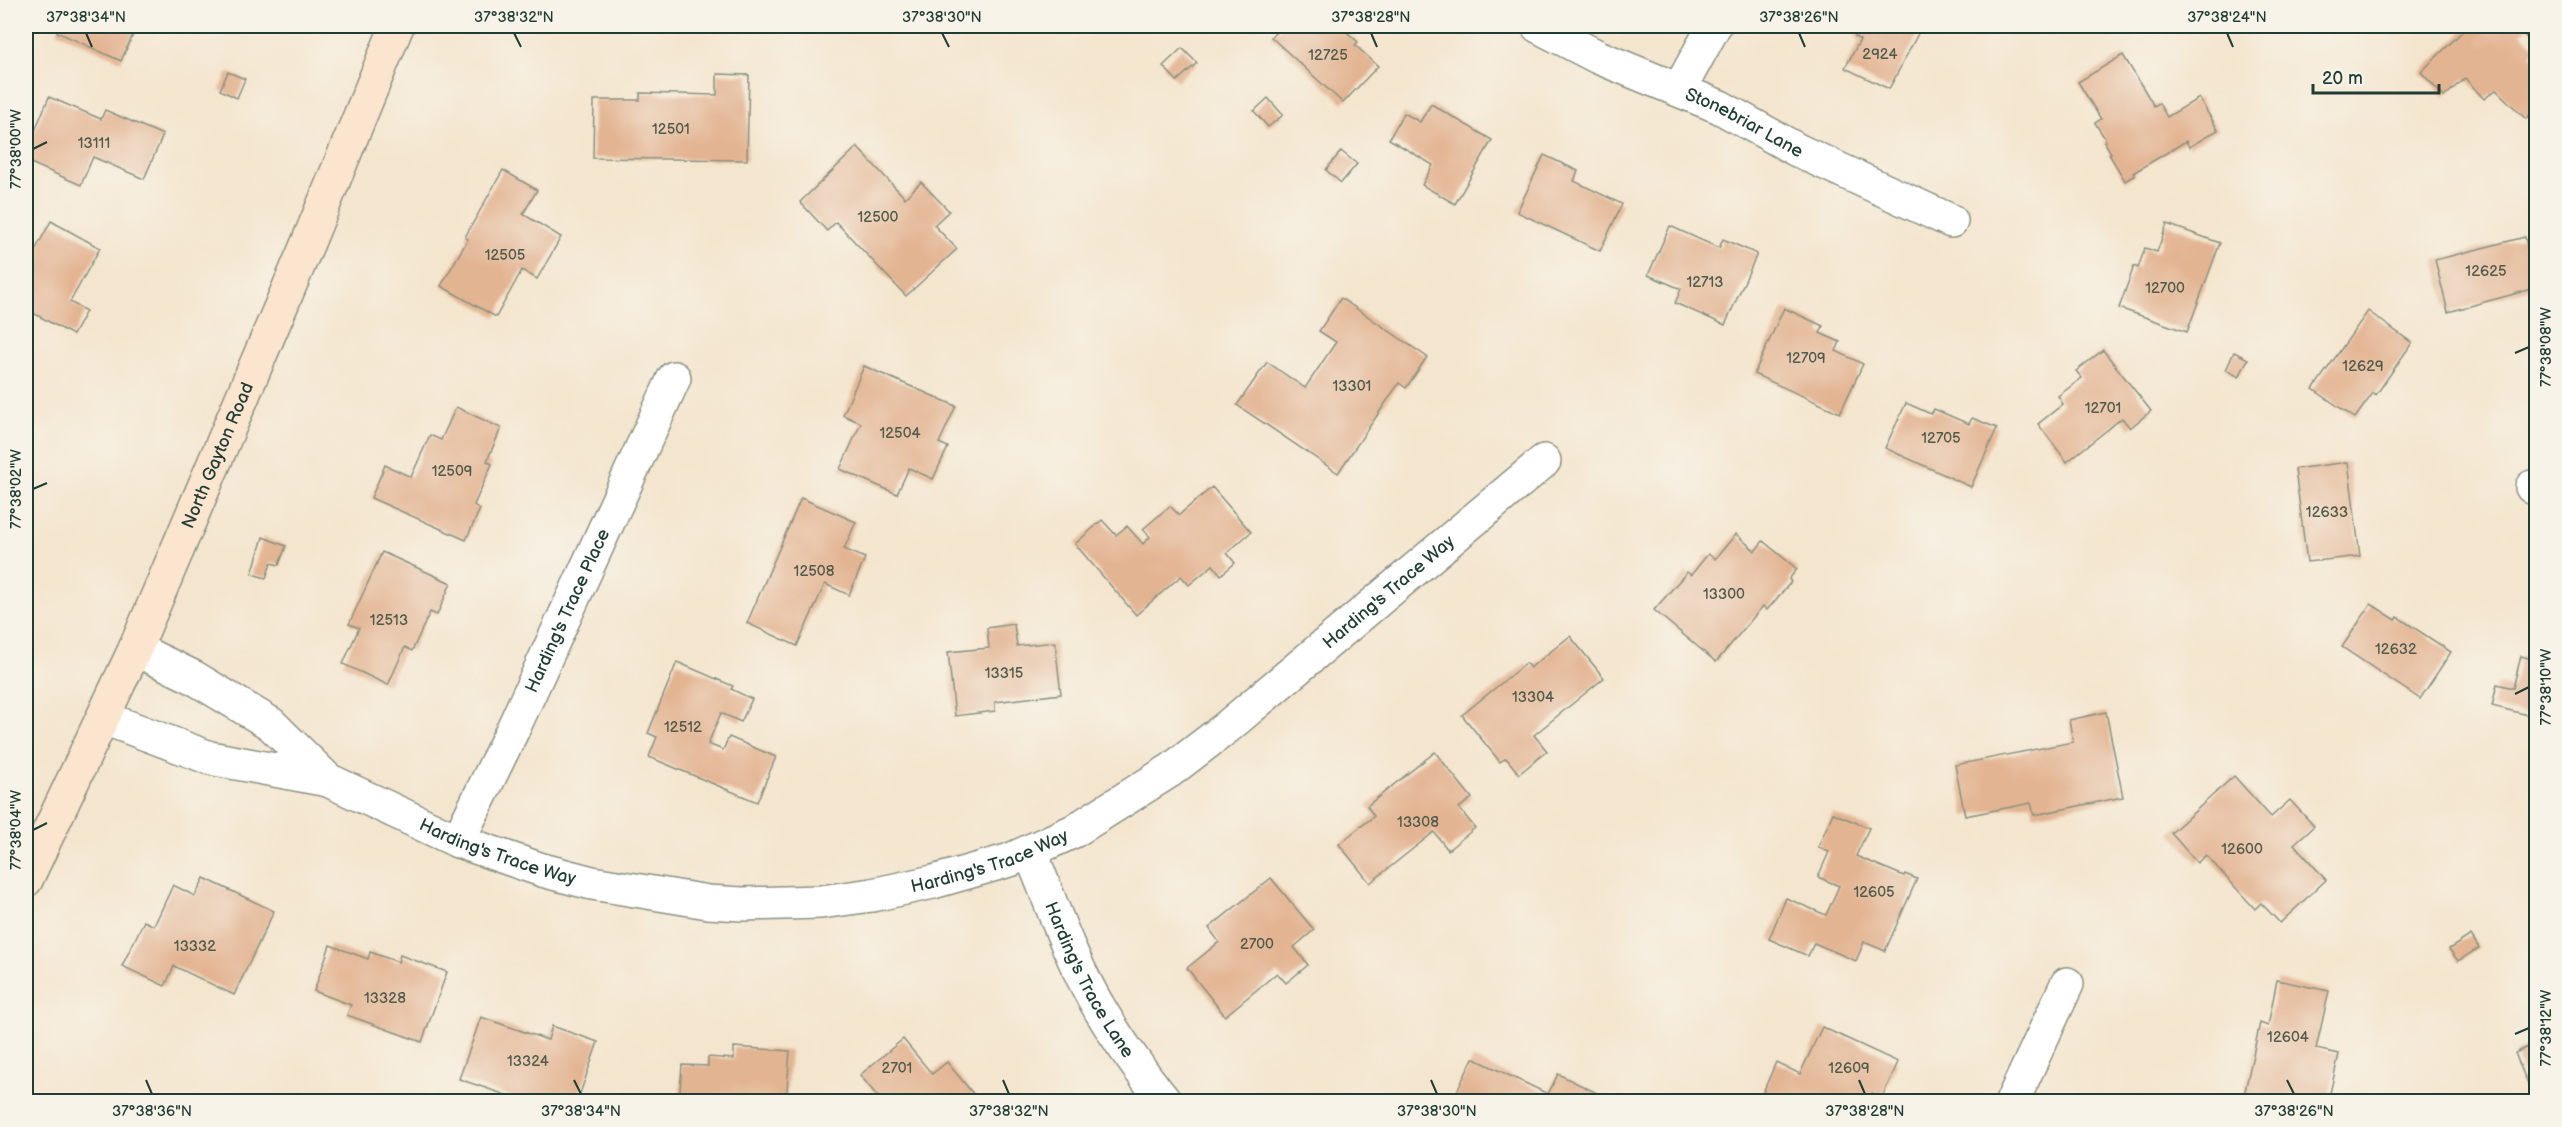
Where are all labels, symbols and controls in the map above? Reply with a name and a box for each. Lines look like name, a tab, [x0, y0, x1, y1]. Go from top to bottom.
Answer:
text: 37°38'34"N	[46, 8, 126, 27]
text: 37°38'32"N	[474, 8, 554, 27]
text: 37°38'30"N	[902, 8, 982, 27]
text: 37°38'28"N	[1331, 8, 1411, 27]
text: 37°38'26"N	[1759, 8, 1839, 27]
text: 37°38'24"N	[2187, 8, 2267, 27]
house number: 2924	[1862, 45, 1898, 64]
house number: 12725	[1308, 46, 1348, 65]
scale bar	[2313, 57, 2439, 95]
text: 20 m	[2322, 68, 2363, 89]
street label: Stonebriar Lane	[1682, 84, 1807, 162]
text: 77°38'00"W	[7, 109, 26, 189]
house number: 12501	[652, 120, 690, 139]
house number: 13111	[78, 134, 110, 153]
house number: 12500	[858, 208, 899, 227]
house number: 12505	[485, 246, 525, 265]
house number: 12625	[2465, 262, 2507, 281]
house number: 12713	[1686, 273, 1724, 292]
house number: 12700	[2145, 279, 2185, 298]
text: 77°38'08"W	[2537, 307, 2556, 387]
house number: 12709	[1786, 349, 1826, 368]
house number: 12629	[2342, 357, 2384, 376]
house number: 13301	[1333, 377, 1371, 396]
street label: North Gayton Road	[178, 379, 258, 532]
house number: 12701	[2085, 399, 2121, 418]
house number: 12504	[879, 424, 921, 443]
house number: 12705	[1921, 429, 1961, 448]
text: 77°38'02"W	[7, 449, 26, 529]
house number: 12509	[432, 462, 472, 481]
house number: 12633	[2306, 503, 2348, 522]
street label: Harding's Trace Place	[521, 525, 614, 696]
street label: Harding's Trace Way	[1319, 530, 1459, 653]
house number: 12508	[794, 562, 835, 581]
house number: 13300	[1703, 585, 1745, 604]
house number: 12513	[370, 611, 408, 630]
house number: 12632	[2375, 640, 2417, 659]
text: 77°38'10"W	[2537, 648, 2556, 725]
house number: 13315	[985, 664, 1023, 683]
house number: 13304	[1512, 688, 1554, 707]
house number: 12512	[664, 718, 702, 737]
text: 77°38'04"W	[7, 790, 26, 870]
house number: 13308	[1397, 813, 1439, 832]
street label: Harding's Trace Way	[416, 814, 579, 890]
street label: Harding's Trace Way	[909, 825, 1072, 897]
house number: 12600	[2221, 840, 2263, 859]
house number: 12605	[1853, 883, 1895, 902]
street label: Harding's Trace Lane	[1040, 899, 1138, 1062]
house number: 2700	[1240, 935, 1274, 954]
house number: 13332	[174, 937, 216, 956]
house number: 13328	[364, 989, 406, 1008]
text: 77°38'12"W	[2537, 989, 2556, 1066]
house number: 12604	[2267, 1028, 2309, 1047]
house number: 13324	[507, 1052, 549, 1071]
house number: 2701	[882, 1059, 912, 1078]
house number: 12609	[1828, 1059, 1870, 1078]
text: 37°38'36"N	[112, 1102, 192, 1121]
text: 37°38'34"N	[541, 1102, 621, 1121]
text: 37°38'32"N	[969, 1102, 1049, 1121]
text: 37°38'30"N	[1397, 1102, 1477, 1121]
text: 37°38'28"N	[1825, 1102, 1905, 1121]
text: 37°38'26"N	[2254, 1102, 2334, 1121]

